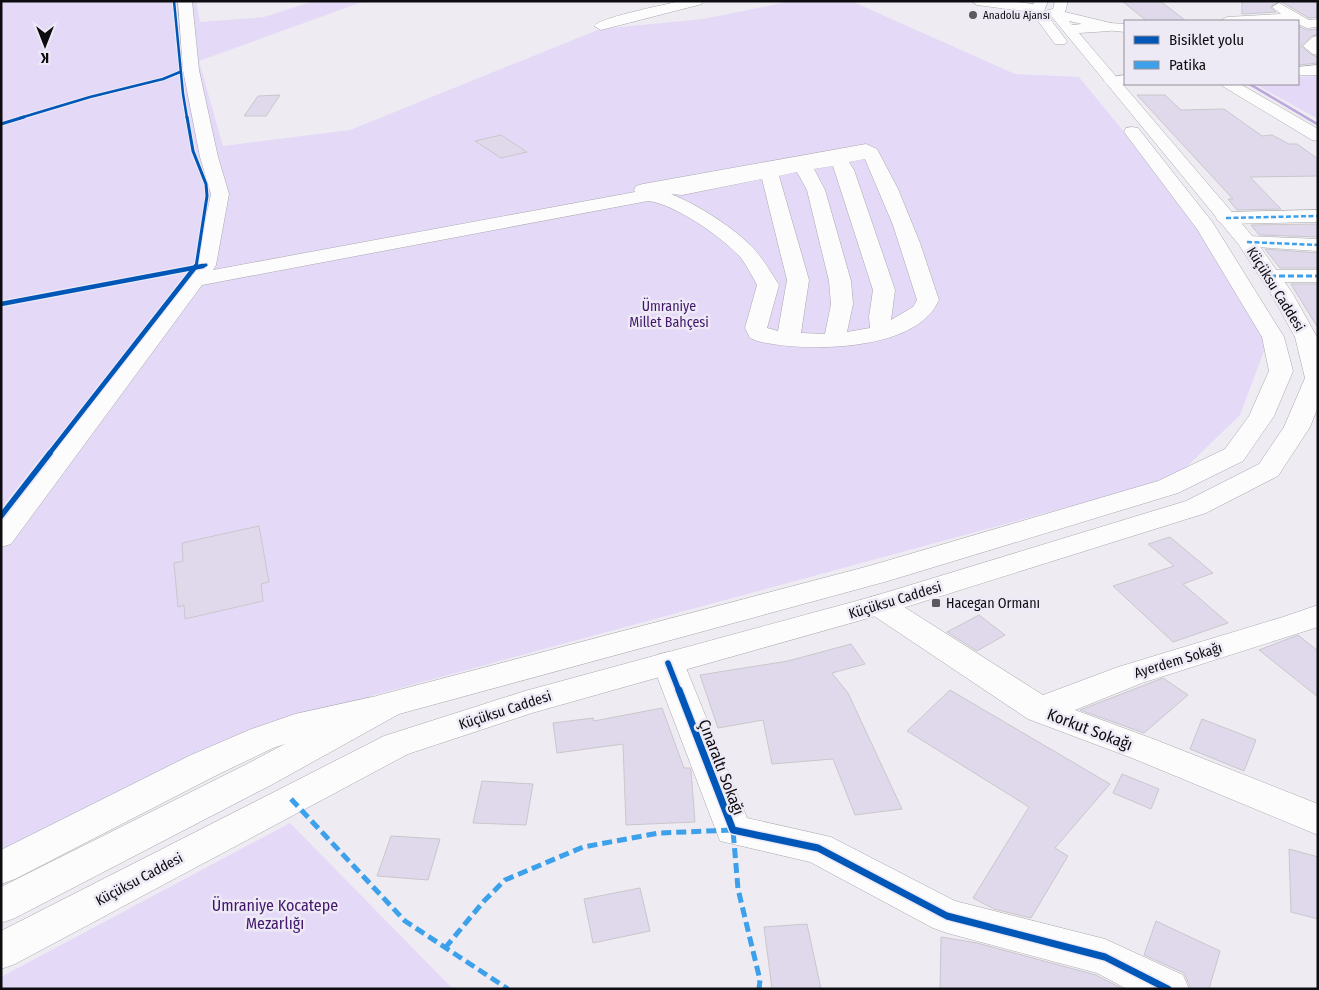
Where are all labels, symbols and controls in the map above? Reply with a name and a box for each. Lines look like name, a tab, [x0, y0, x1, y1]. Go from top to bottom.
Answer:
marker: Anadolu Ajansı	[967, 9, 979, 21]
place label: Anadolu Ajansı	[983, 9, 1050, 22]
north arrow	[20, 20, 70, 70]
legend	[1124, 20, 1299, 85]
text: Bisiklet yolu	[1169, 31, 1244, 49]
text: K	[40, 49, 49, 66]
text: Patika	[1169, 56, 1206, 74]
street label: Küçüksu Caddesi	[1243, 244, 1308, 335]
park label: Ümraniye Millet Bahçesi	[629, 297, 709, 331]
street label: Küçüksu Caddesi	[847, 578, 944, 623]
place label: Hacegan Ormanı	[946, 595, 1040, 612]
marker: Hacegan Ormanı	[930, 597, 942, 609]
street label: Ayerdem Sokağı	[1132, 639, 1224, 682]
street label: Küçüksu Caddesi	[457, 688, 553, 733]
street label: Korkut Sokağı	[1045, 705, 1135, 754]
street label: Çınaraltı Sokağı	[694, 717, 749, 818]
street label: Küçüksu Caddesi	[93, 849, 186, 910]
park label: Ümraniye Kocatepe Mezarlığı	[212, 896, 338, 933]

